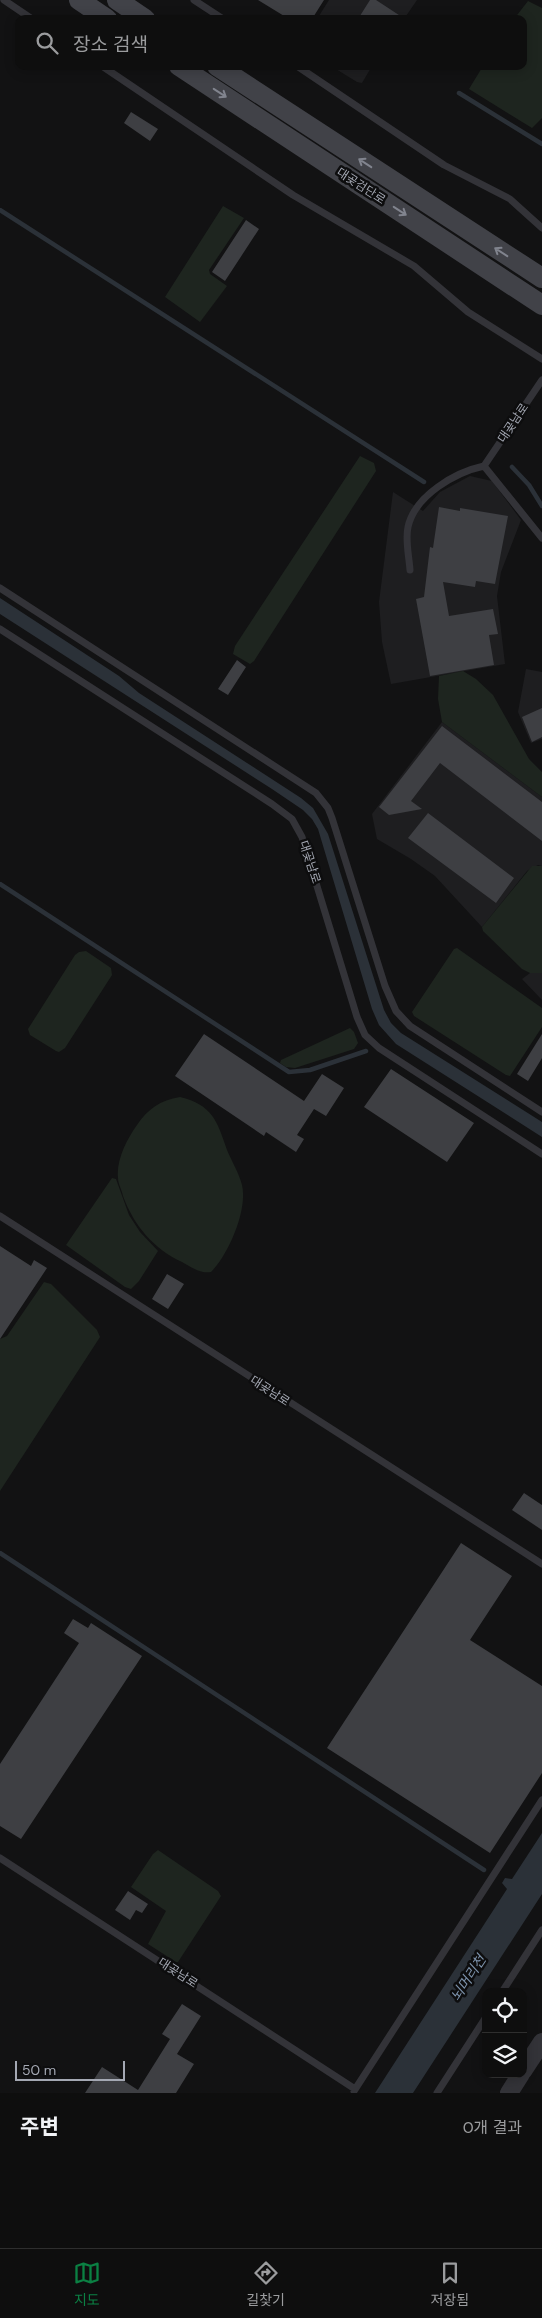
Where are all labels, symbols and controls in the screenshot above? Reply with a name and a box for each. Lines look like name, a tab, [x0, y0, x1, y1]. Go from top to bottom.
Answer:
search box	[15, 15, 527, 70]
icon: search	[33, 29, 61, 57]
text: 장소 검색	[73, 32, 148, 57]
one-way arrow	[213, 88, 227, 98]
one-way arrow	[358, 158, 372, 168]
street label: 대곶검단로	[333, 164, 389, 208]
one-way arrow	[392, 206, 406, 216]
one-way arrow	[494, 246, 508, 257]
street label: 대곶남로	[494, 400, 532, 446]
street label: 대곶남로	[296, 839, 324, 885]
street label: 대곶남로	[247, 1372, 293, 1410]
water label: 뇌머리천	[446, 1951, 490, 2005]
street label: 대곶남로	[155, 1954, 201, 1992]
map controls	[482, 1988, 527, 2078]
button: locate	[482, 1988, 527, 2033]
button: layers	[482, 2033, 527, 2078]
scale bar	[15, 2058, 125, 2081]
text: 50 m	[22, 2061, 56, 2079]
text: 주변	[20, 2113, 59, 2141]
text: 0개 결과	[463, 2117, 522, 2138]
tab: 지도	[73, 2259, 101, 2309]
tab: 길찾기	[246, 2259, 285, 2309]
tab: 저장됨	[431, 2259, 469, 2309]

